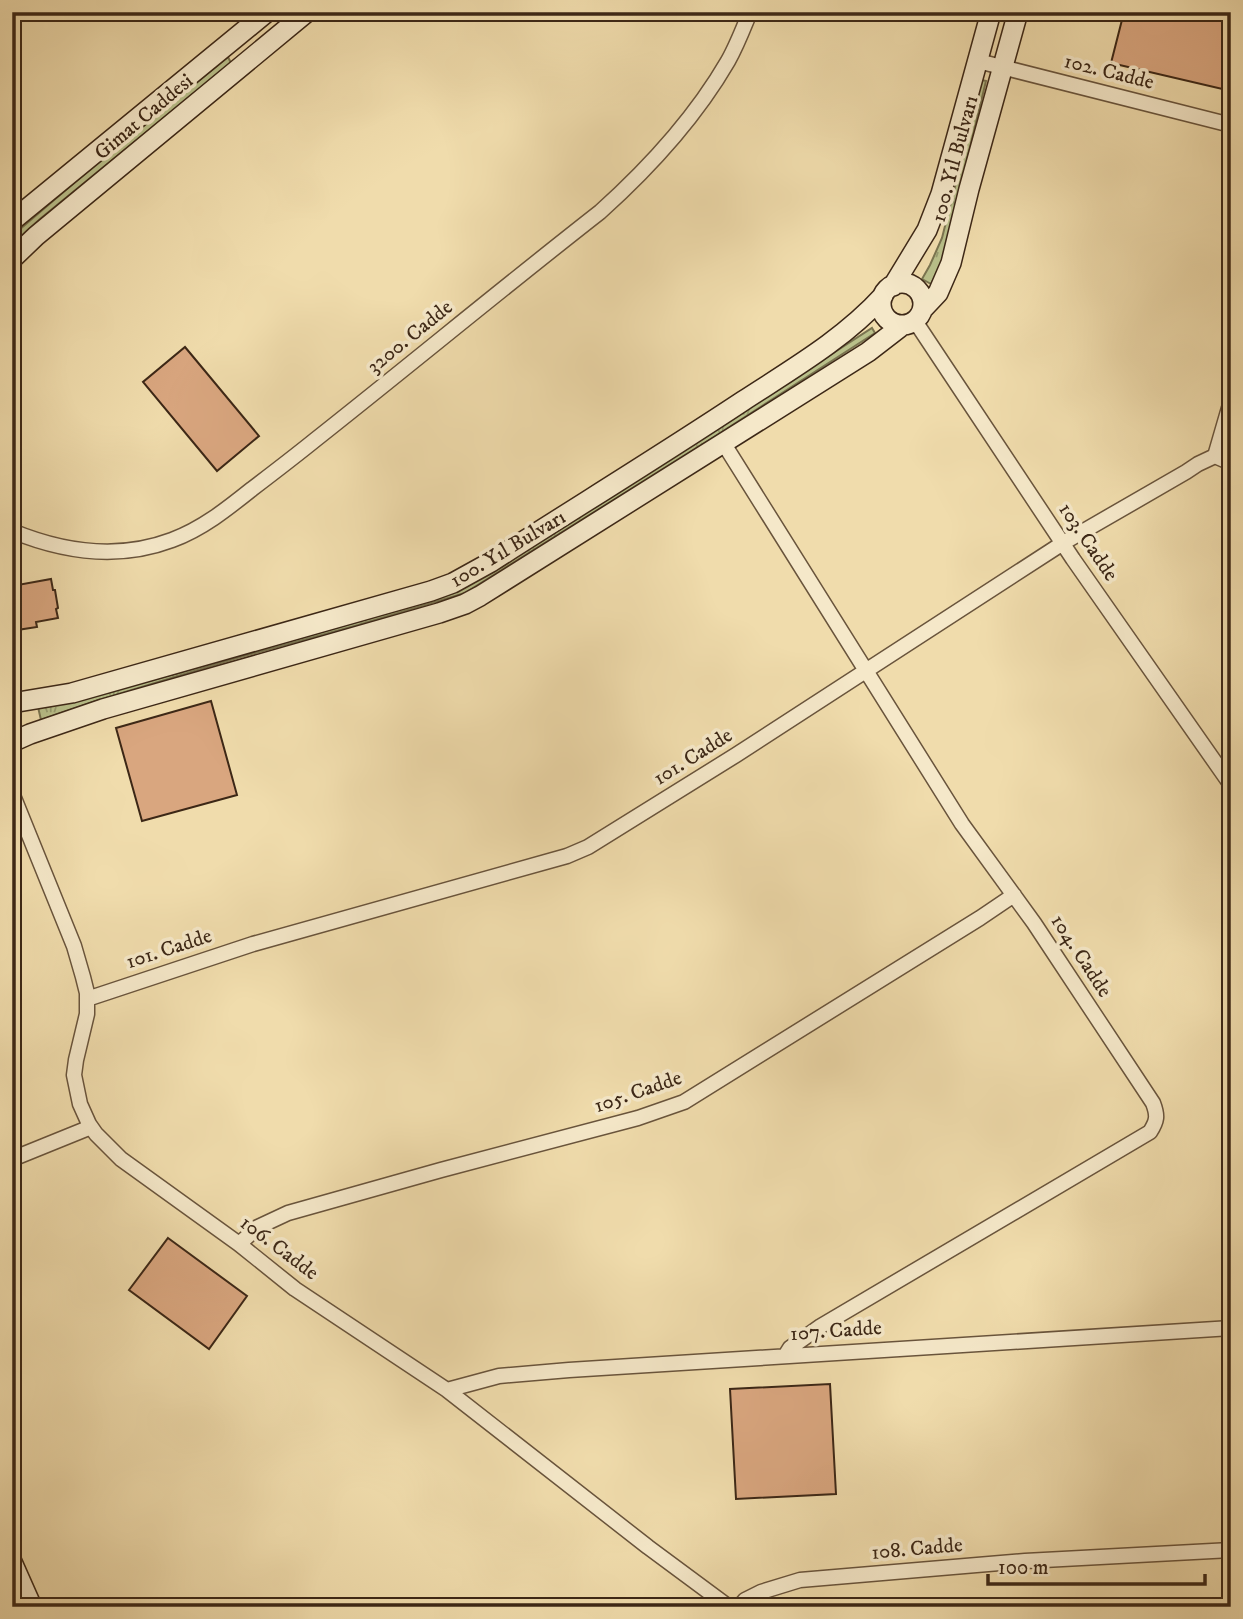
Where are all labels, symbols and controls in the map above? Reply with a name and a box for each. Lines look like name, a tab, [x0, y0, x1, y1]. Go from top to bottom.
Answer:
street label: 102. Cadde	[1061, 48, 1157, 96]
street label: Gimat Caddesi	[89, 68, 199, 166]
street label: 100. Yıl Bulvarı	[926, 93, 984, 225]
street label: 3200. Cadde	[362, 294, 458, 379]
street label: 103. Cadde	[1052, 498, 1124, 586]
street label: 100. Yıl Bulvarı	[446, 504, 570, 594]
street label: 101. Cadde	[649, 722, 738, 791]
street label: 104. Cadde	[1045, 910, 1118, 1003]
street label: 101. Cadde	[123, 923, 215, 975]
street label: 105. Cadde	[591, 1065, 685, 1119]
street label: 106. Cadde	[234, 1210, 324, 1286]
street label: 107. Cadde	[789, 1315, 883, 1347]
street label: 108. Cadde	[870, 1532, 964, 1566]
scale bar	[988, 1542, 1204, 1586]
text: 100 m	[998, 1555, 1049, 1581]

